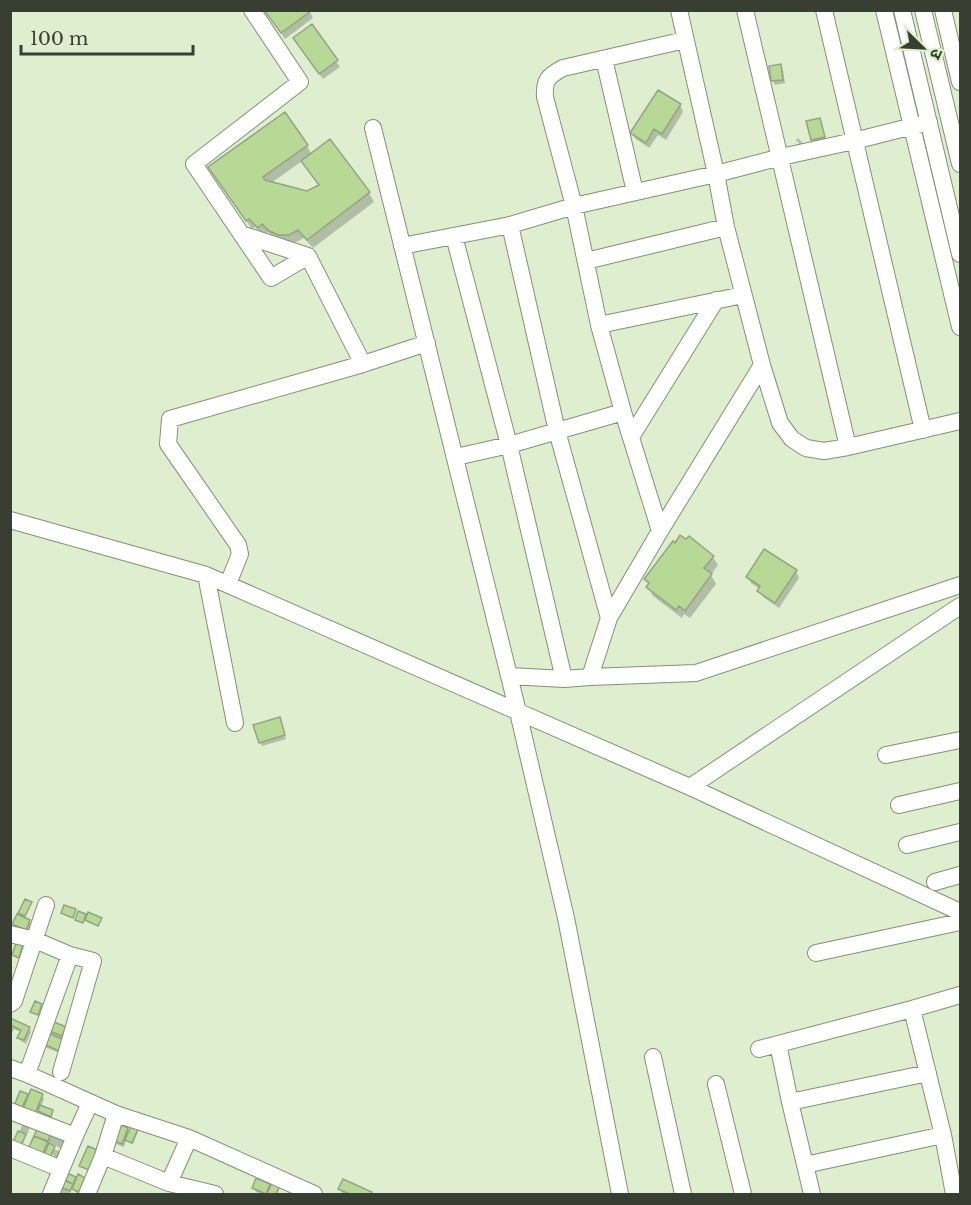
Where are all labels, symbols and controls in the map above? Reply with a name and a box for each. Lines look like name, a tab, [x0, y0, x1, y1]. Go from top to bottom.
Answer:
scale bar	[21, 18, 194, 56]
north arrow	[893, 18, 953, 78]
text: 100 m	[30, 28, 88, 50]
text: उ	[925, 46, 948, 63]

